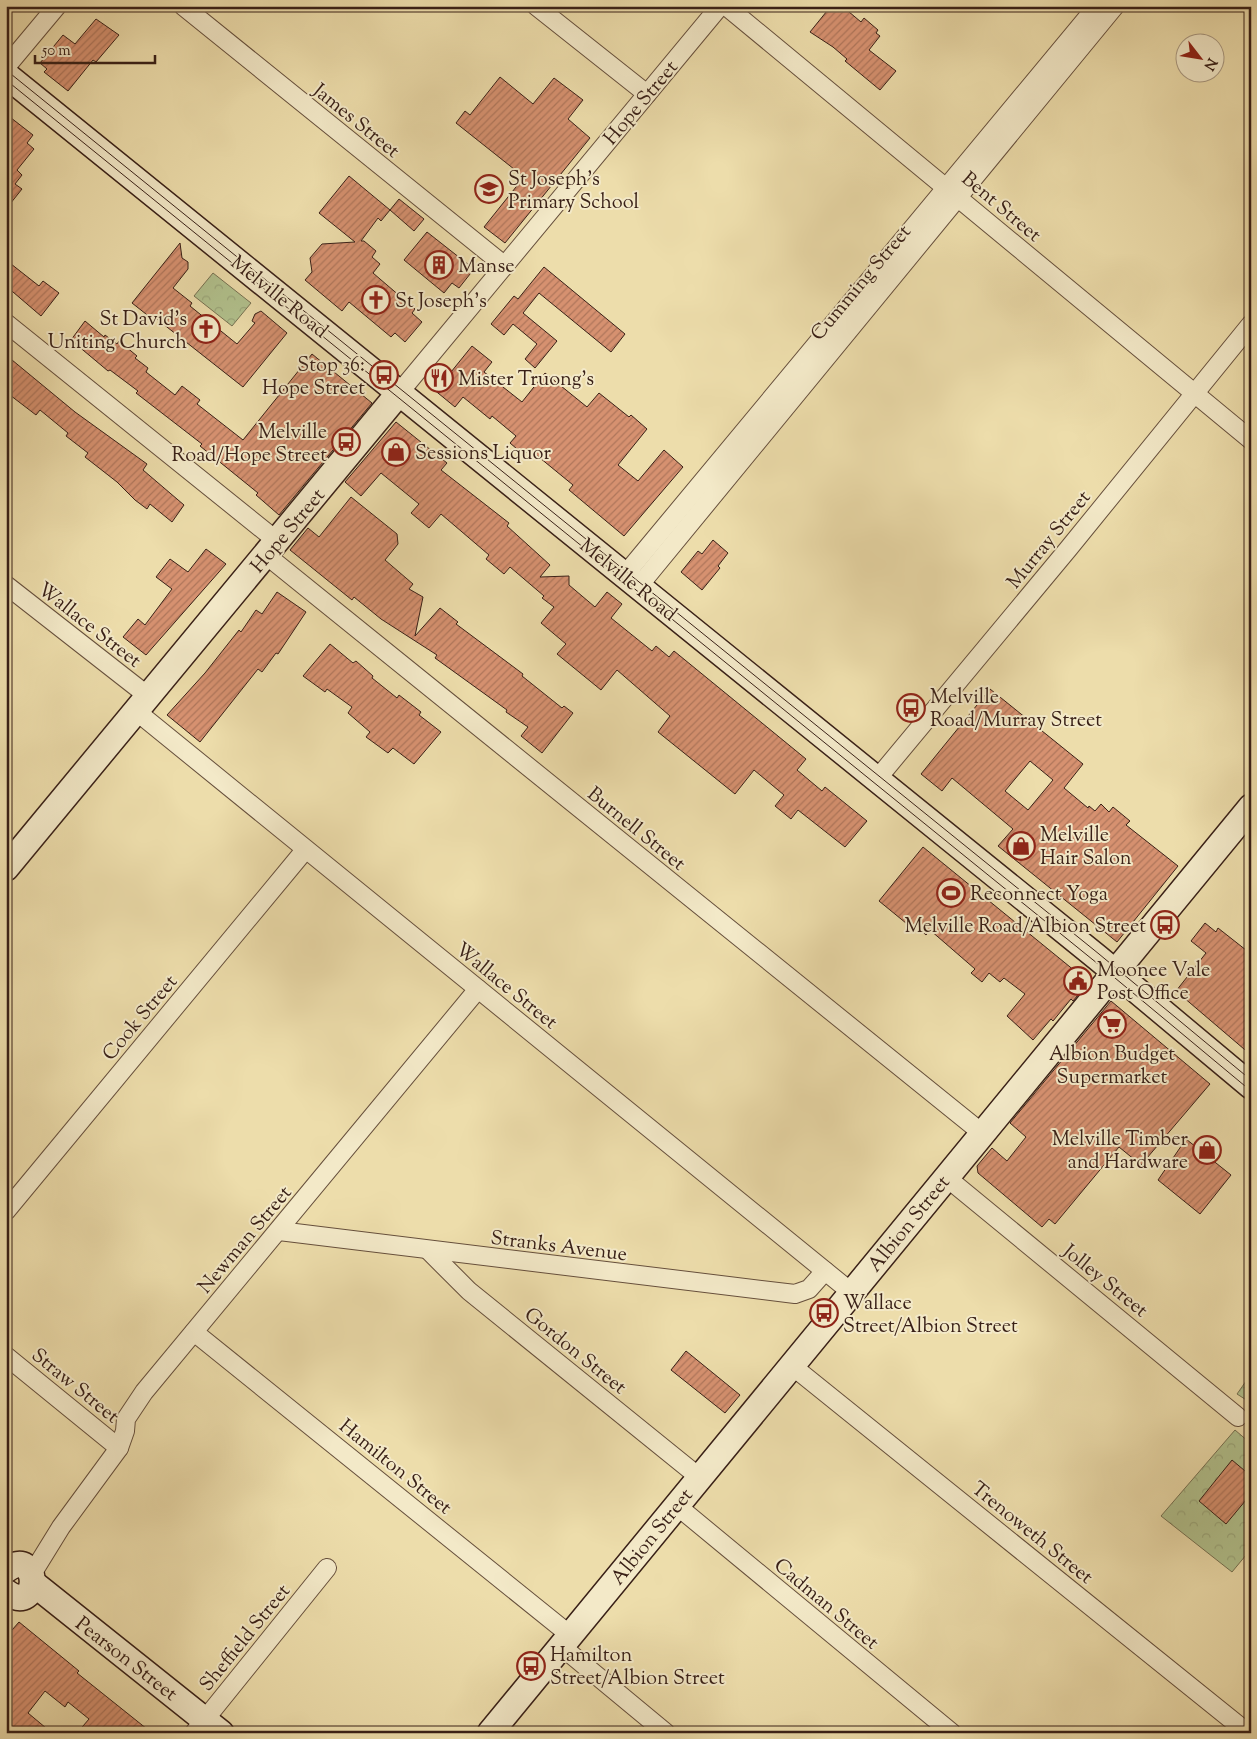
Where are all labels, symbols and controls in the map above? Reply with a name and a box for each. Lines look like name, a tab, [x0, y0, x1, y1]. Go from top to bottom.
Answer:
scale bar	[35, 32, 155, 64]
north arrow	[1174, 32, 1224, 82]
text: 50 m	[41, 41, 71, 62]
text: N	[1198, 54, 1221, 74]
street label: Hope Street	[598, 55, 686, 152]
street label: James Street	[305, 77, 405, 166]
place label: St Joseph's Primary School	[508, 166, 640, 218]
street label: Bent Street	[954, 166, 1047, 250]
school or university icon: St Joseph's Primary School	[474, 174, 504, 204]
street label: Cumming Street	[805, 219, 919, 348]
street label: Melville Road	[223, 249, 334, 346]
building icon: Manse	[424, 250, 454, 280]
place label: Manse	[458, 253, 515, 282]
church icon: St Joseph's	[361, 285, 391, 315]
place label: St Joseph's	[395, 288, 487, 317]
place label: St David's Uniting Church	[48, 306, 187, 358]
church icon: St David's Uniting Church	[191, 314, 221, 344]
place label: Stop 36: Hope Street	[262, 352, 365, 404]
bus stop icon: Stop 36: Hope Street	[369, 360, 399, 390]
restaurant icon: Mister Truong's	[424, 363, 454, 393]
place label: Mister Truong's	[458, 366, 594, 395]
place label: Melville Road/Hope Street	[171, 419, 327, 471]
bus stop icon: Melville Road/Hope Street	[331, 427, 361, 457]
shop icon: Sessions Liquor	[381, 437, 411, 467]
place label: Sessions Liquor	[415, 440, 551, 469]
street label: Hope Street	[245, 483, 333, 580]
street label: Murray Street	[1001, 485, 1099, 596]
street label: Melville Road	[572, 532, 683, 629]
street label: Wallace Street	[30, 576, 147, 676]
place label: Melville Road/Murray Street	[930, 684, 1102, 736]
bus stop icon: Melville Road/Murray Street	[896, 693, 926, 723]
street label: Burnell Street	[580, 781, 691, 879]
place label: Melville Hair Salon	[1040, 822, 1132, 874]
shop icon: Melville Hair Salon	[1006, 831, 1036, 861]
sports icon: Reconnect Yoga	[936, 878, 966, 908]
place label: Reconnect Yoga	[970, 881, 1108, 910]
bus stop icon: Melville Road/Albion Street	[1150, 910, 1180, 940]
place label: Melville Road/Albion Street	[905, 913, 1146, 942]
street label: Wallace Street	[448, 936, 563, 1038]
place label: Moonee Vale Post Office	[1097, 957, 1210, 1009]
public building icon: Moonee Vale Post Office	[1063, 966, 1093, 996]
street label: Cook Street	[96, 969, 186, 1068]
supermarket icon: Albion Budget Supermarket	[1097, 1009, 1127, 1039]
place label: Albion Budget Supermarket	[1049, 1041, 1175, 1093]
place label: Melville Timber and Hardware	[1052, 1126, 1188, 1178]
shop icon: Melville Timber and Hardware	[1192, 1135, 1222, 1165]
street label: Albion Street	[862, 1170, 958, 1279]
street label: Newman Street	[192, 1180, 300, 1301]
street label: Stranks Avenue	[489, 1225, 629, 1270]
street label: Jolley Street	[1055, 1238, 1153, 1326]
place label: Wallace Street/Albion Street	[843, 1290, 1018, 1342]
bus stop icon: Wallace Street/Albion Street	[809, 1298, 839, 1328]
street label: Gordon Street	[517, 1301, 632, 1403]
street label: Straw Street	[24, 1342, 125, 1432]
street label: Hamilton Street	[332, 1413, 457, 1523]
street label: Trenoweth Street	[964, 1476, 1099, 1592]
street label: Albion Street	[605, 1483, 701, 1592]
street label: Cadman Street	[766, 1552, 884, 1658]
street label: Sheffield Street	[194, 1579, 298, 1698]
street label: Pearson Street	[68, 1611, 183, 1709]
place label: Hamilton Street/Albion Street	[550, 1642, 725, 1694]
bus stop icon: Hamilton Street/Albion Street	[516, 1651, 546, 1681]

